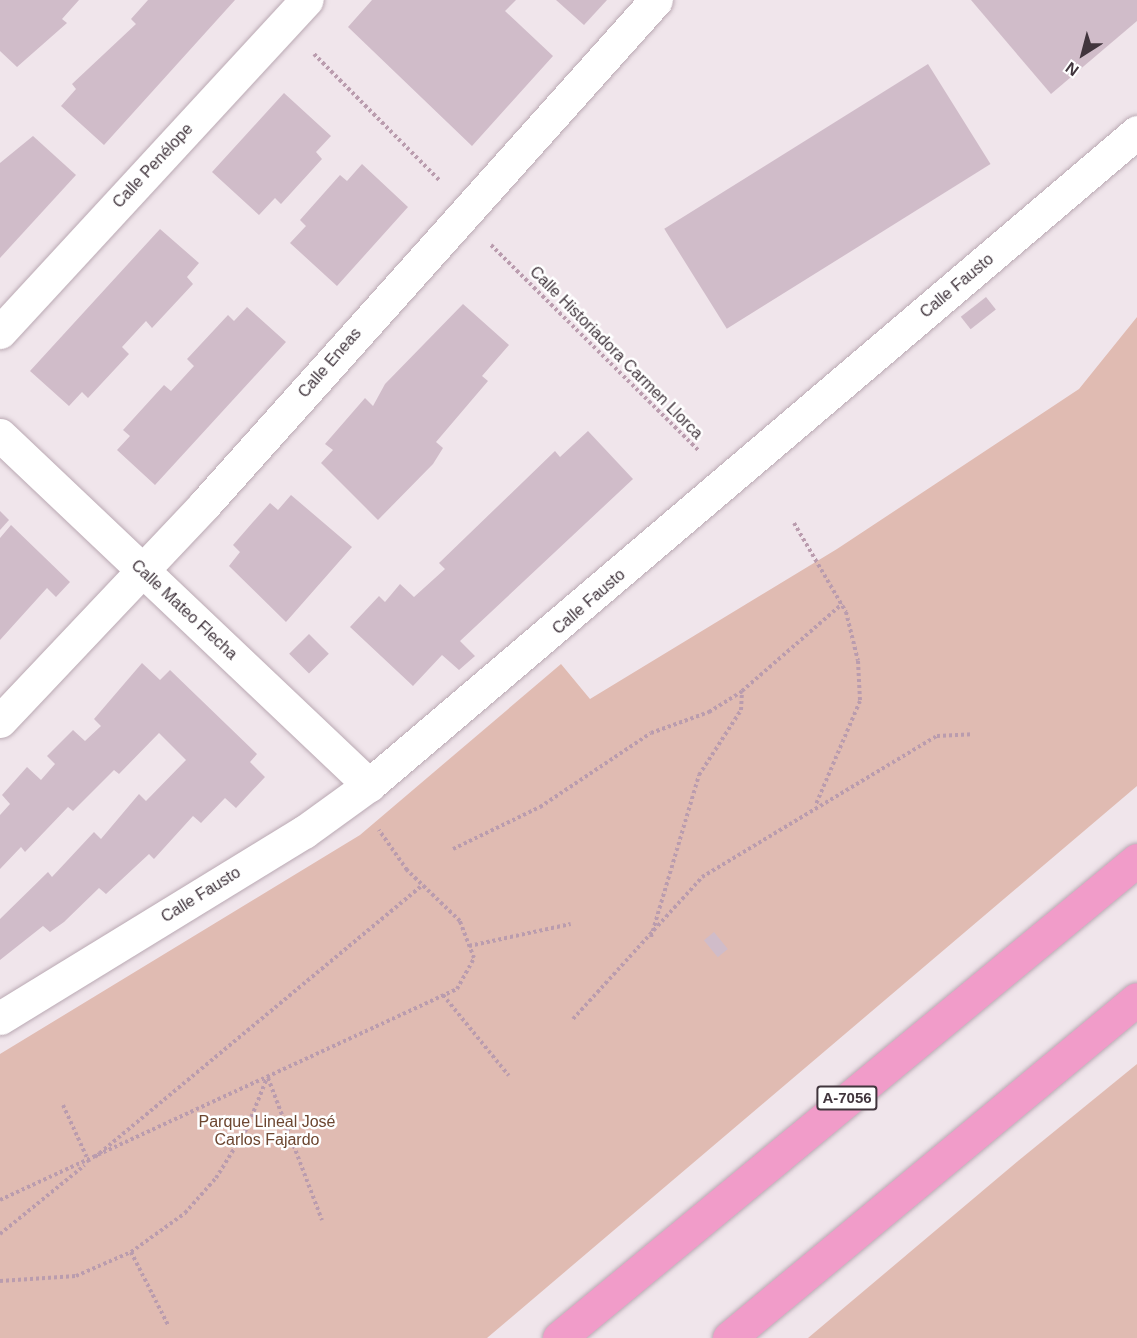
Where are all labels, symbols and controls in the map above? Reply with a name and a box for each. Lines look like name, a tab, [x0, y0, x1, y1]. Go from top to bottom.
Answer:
north arrow	[1053, 24, 1113, 84]
text: N	[1062, 59, 1082, 79]
street label: Calle Penélope	[109, 120, 197, 212]
street label: Calle Fausto	[916, 250, 998, 322]
street label: Calle Historiadora Carmen Llorca	[526, 263, 706, 443]
street label: Calle Eneas	[294, 324, 366, 402]
street label: Calle Mateo Flecha	[127, 556, 241, 664]
street label: Calle Fausto	[549, 565, 629, 639]
street label: Calle Fausto	[158, 863, 244, 927]
road number: A-7056	[816, 1086, 878, 1110]
park label: Parque Lineal José Carlos Fajardo	[199, 1112, 335, 1150]

